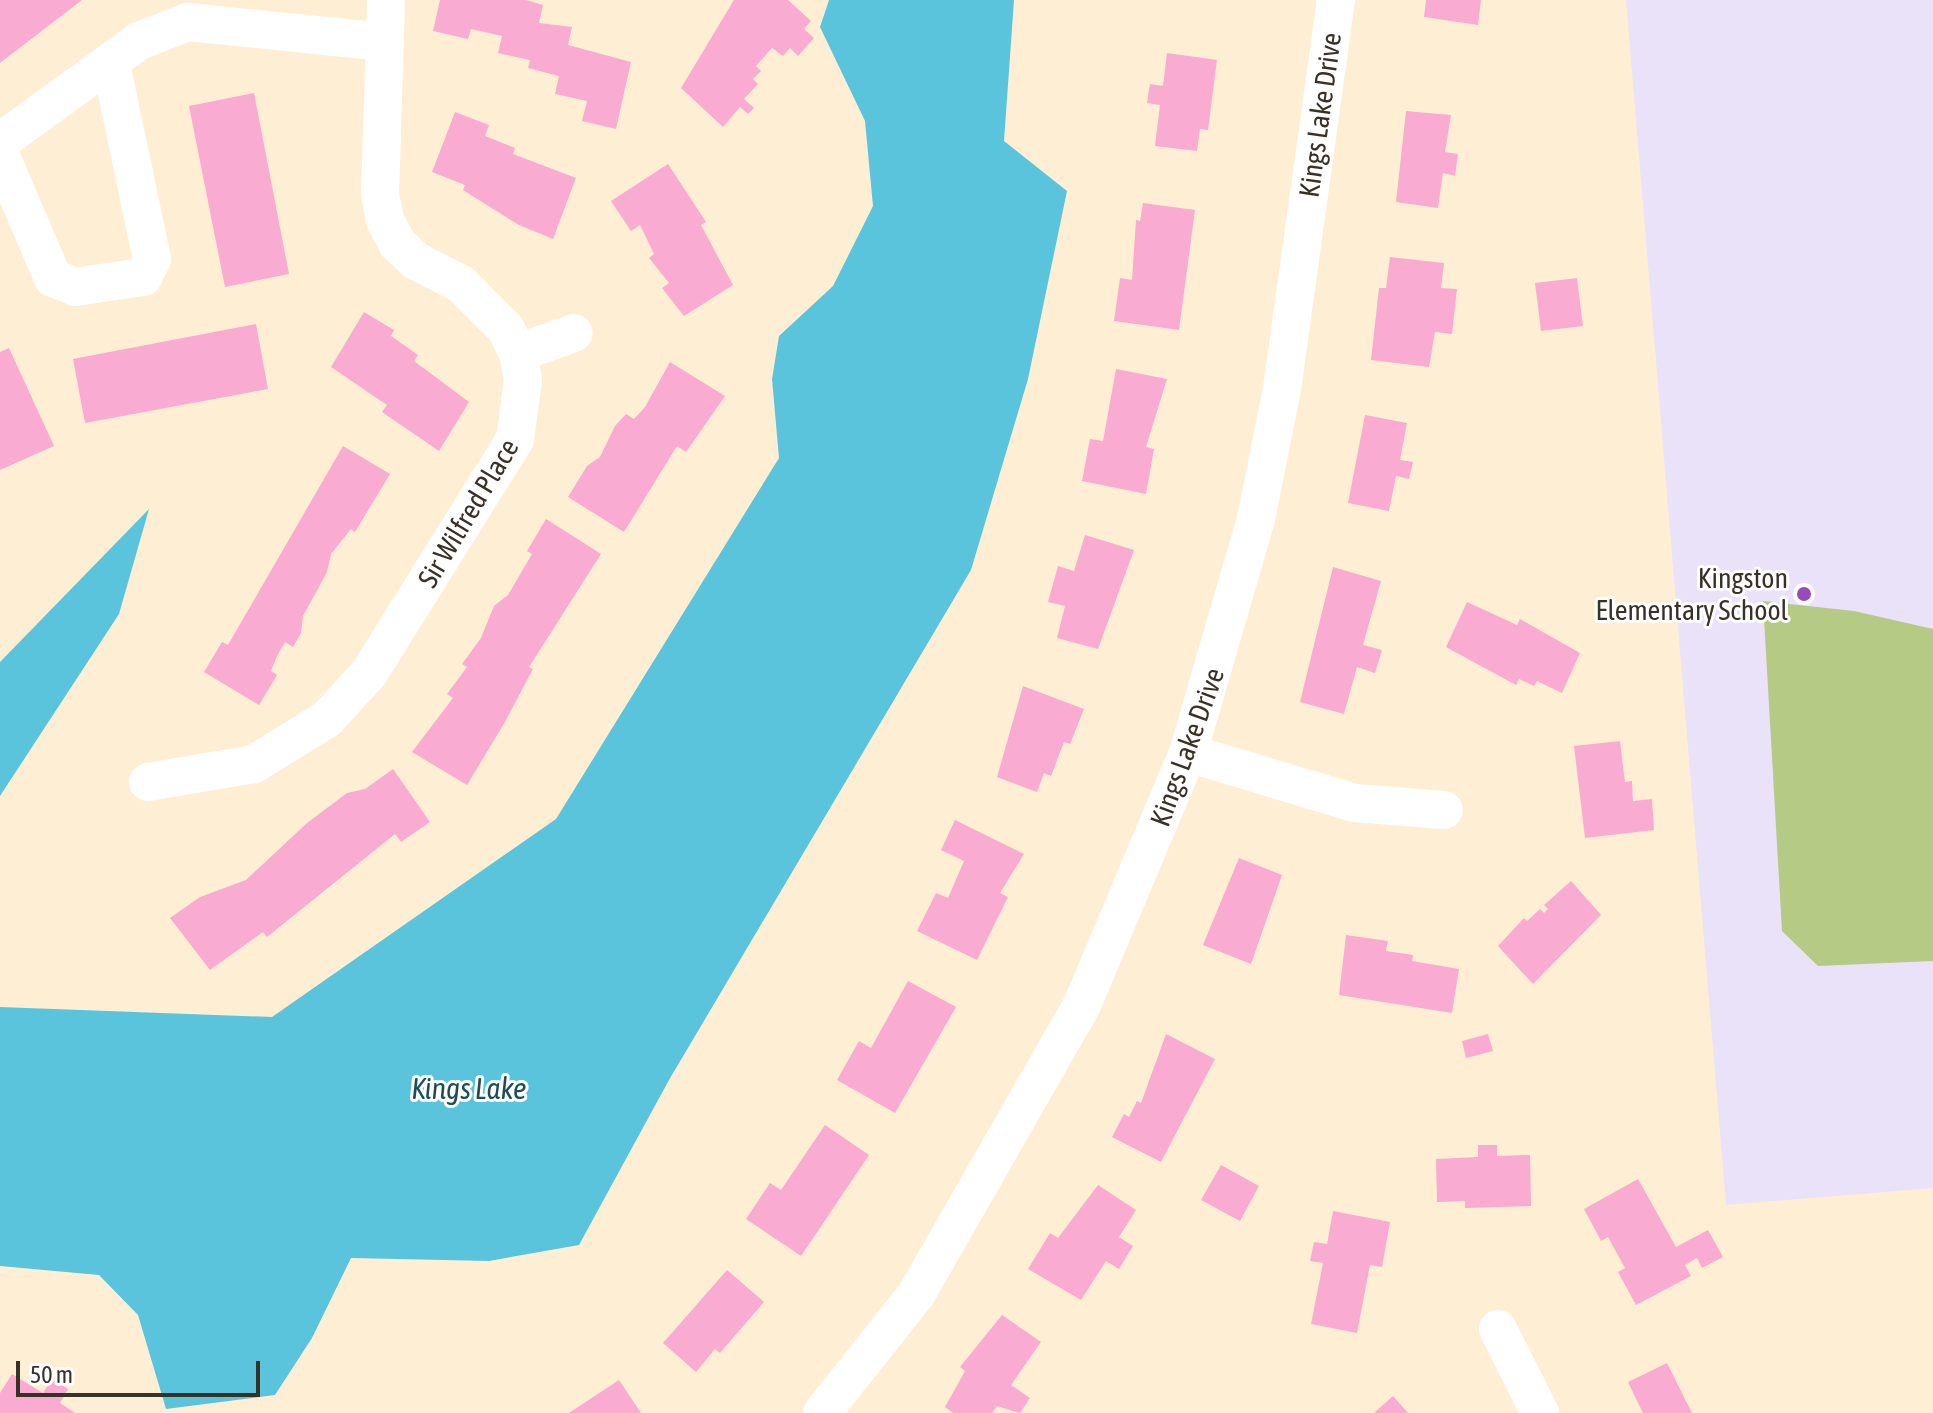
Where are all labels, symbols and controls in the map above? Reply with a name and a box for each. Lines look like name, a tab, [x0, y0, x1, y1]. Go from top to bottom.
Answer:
street label: Kings Lake Drive	[1292, 30, 1348, 200]
street label: Sir Wilfred Place	[411, 433, 525, 593]
place label: Kingston Elementary School	[1596, 561, 1788, 627]
marker: Kingston Elementary School	[1795, 585, 1813, 603]
street label: Kings Lake Drive	[1143, 663, 1231, 831]
water label: Kings Lake	[411, 1070, 527, 1106]
scale bar	[20, 1345, 264, 1395]
text: 50 m	[30, 1361, 73, 1388]

